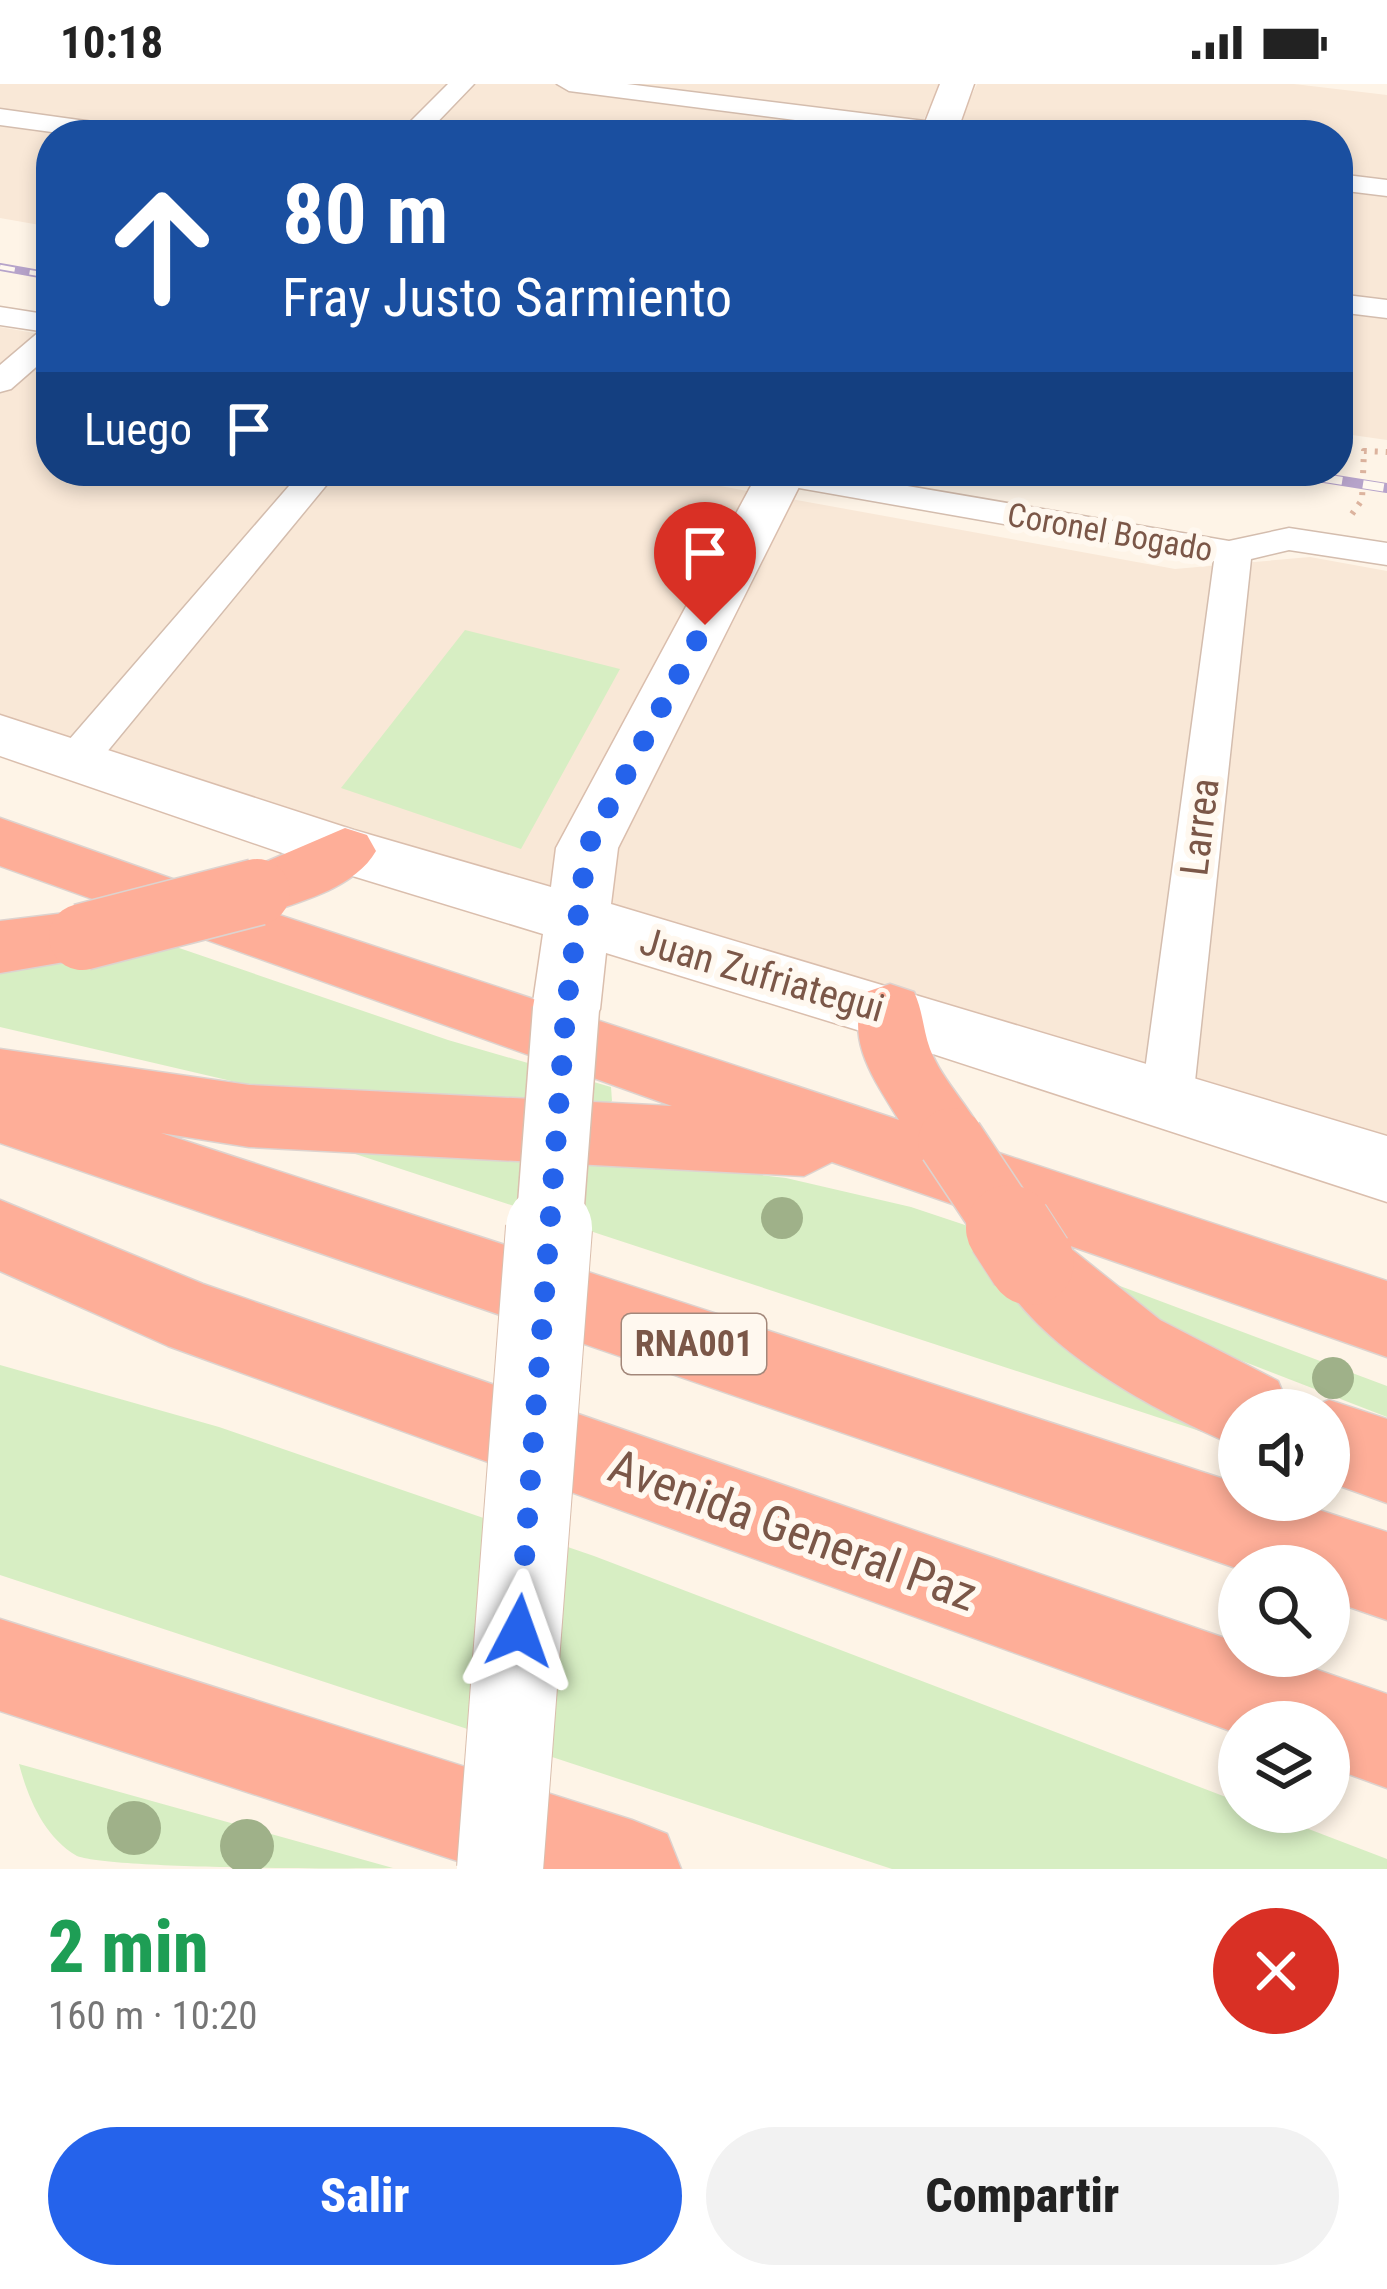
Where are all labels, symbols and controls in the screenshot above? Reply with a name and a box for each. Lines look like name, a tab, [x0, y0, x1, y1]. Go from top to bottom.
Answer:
text: 10:18	[60, 16, 163, 69]
text: 80 m	[282, 165, 449, 264]
icon: ahead	[84, 168, 240, 324]
text: Fray Justo Sarmiento	[282, 266, 732, 329]
icon: arrive	[216, 396, 282, 462]
text: Luego	[84, 403, 192, 456]
street label: Coronel Bogado	[1004, 495, 1216, 569]
pin	[654, 502, 756, 625]
icon: arrive	[672, 520, 738, 586]
street label: Larrea	[1171, 776, 1229, 878]
street label: Juan Zufriategui	[635, 918, 889, 1032]
road number: RNA001	[622, 1314, 766, 1374]
map controls	[1218, 1389, 1350, 1833]
button: sound	[1218, 1389, 1350, 1521]
street label: Avenida General Paz	[601, 1437, 985, 1623]
button: search	[1218, 1545, 1350, 1677]
position arrow	[456, 1568, 582, 1694]
button: layers	[1218, 1701, 1350, 1833]
text: 2 min	[48, 1905, 209, 1990]
button: close	[1213, 1908, 1339, 2034]
text: 160 m · 10:20	[48, 1993, 258, 2039]
button: Salir	[48, 2127, 682, 2265]
button: Compartir	[706, 2127, 1339, 2265]

